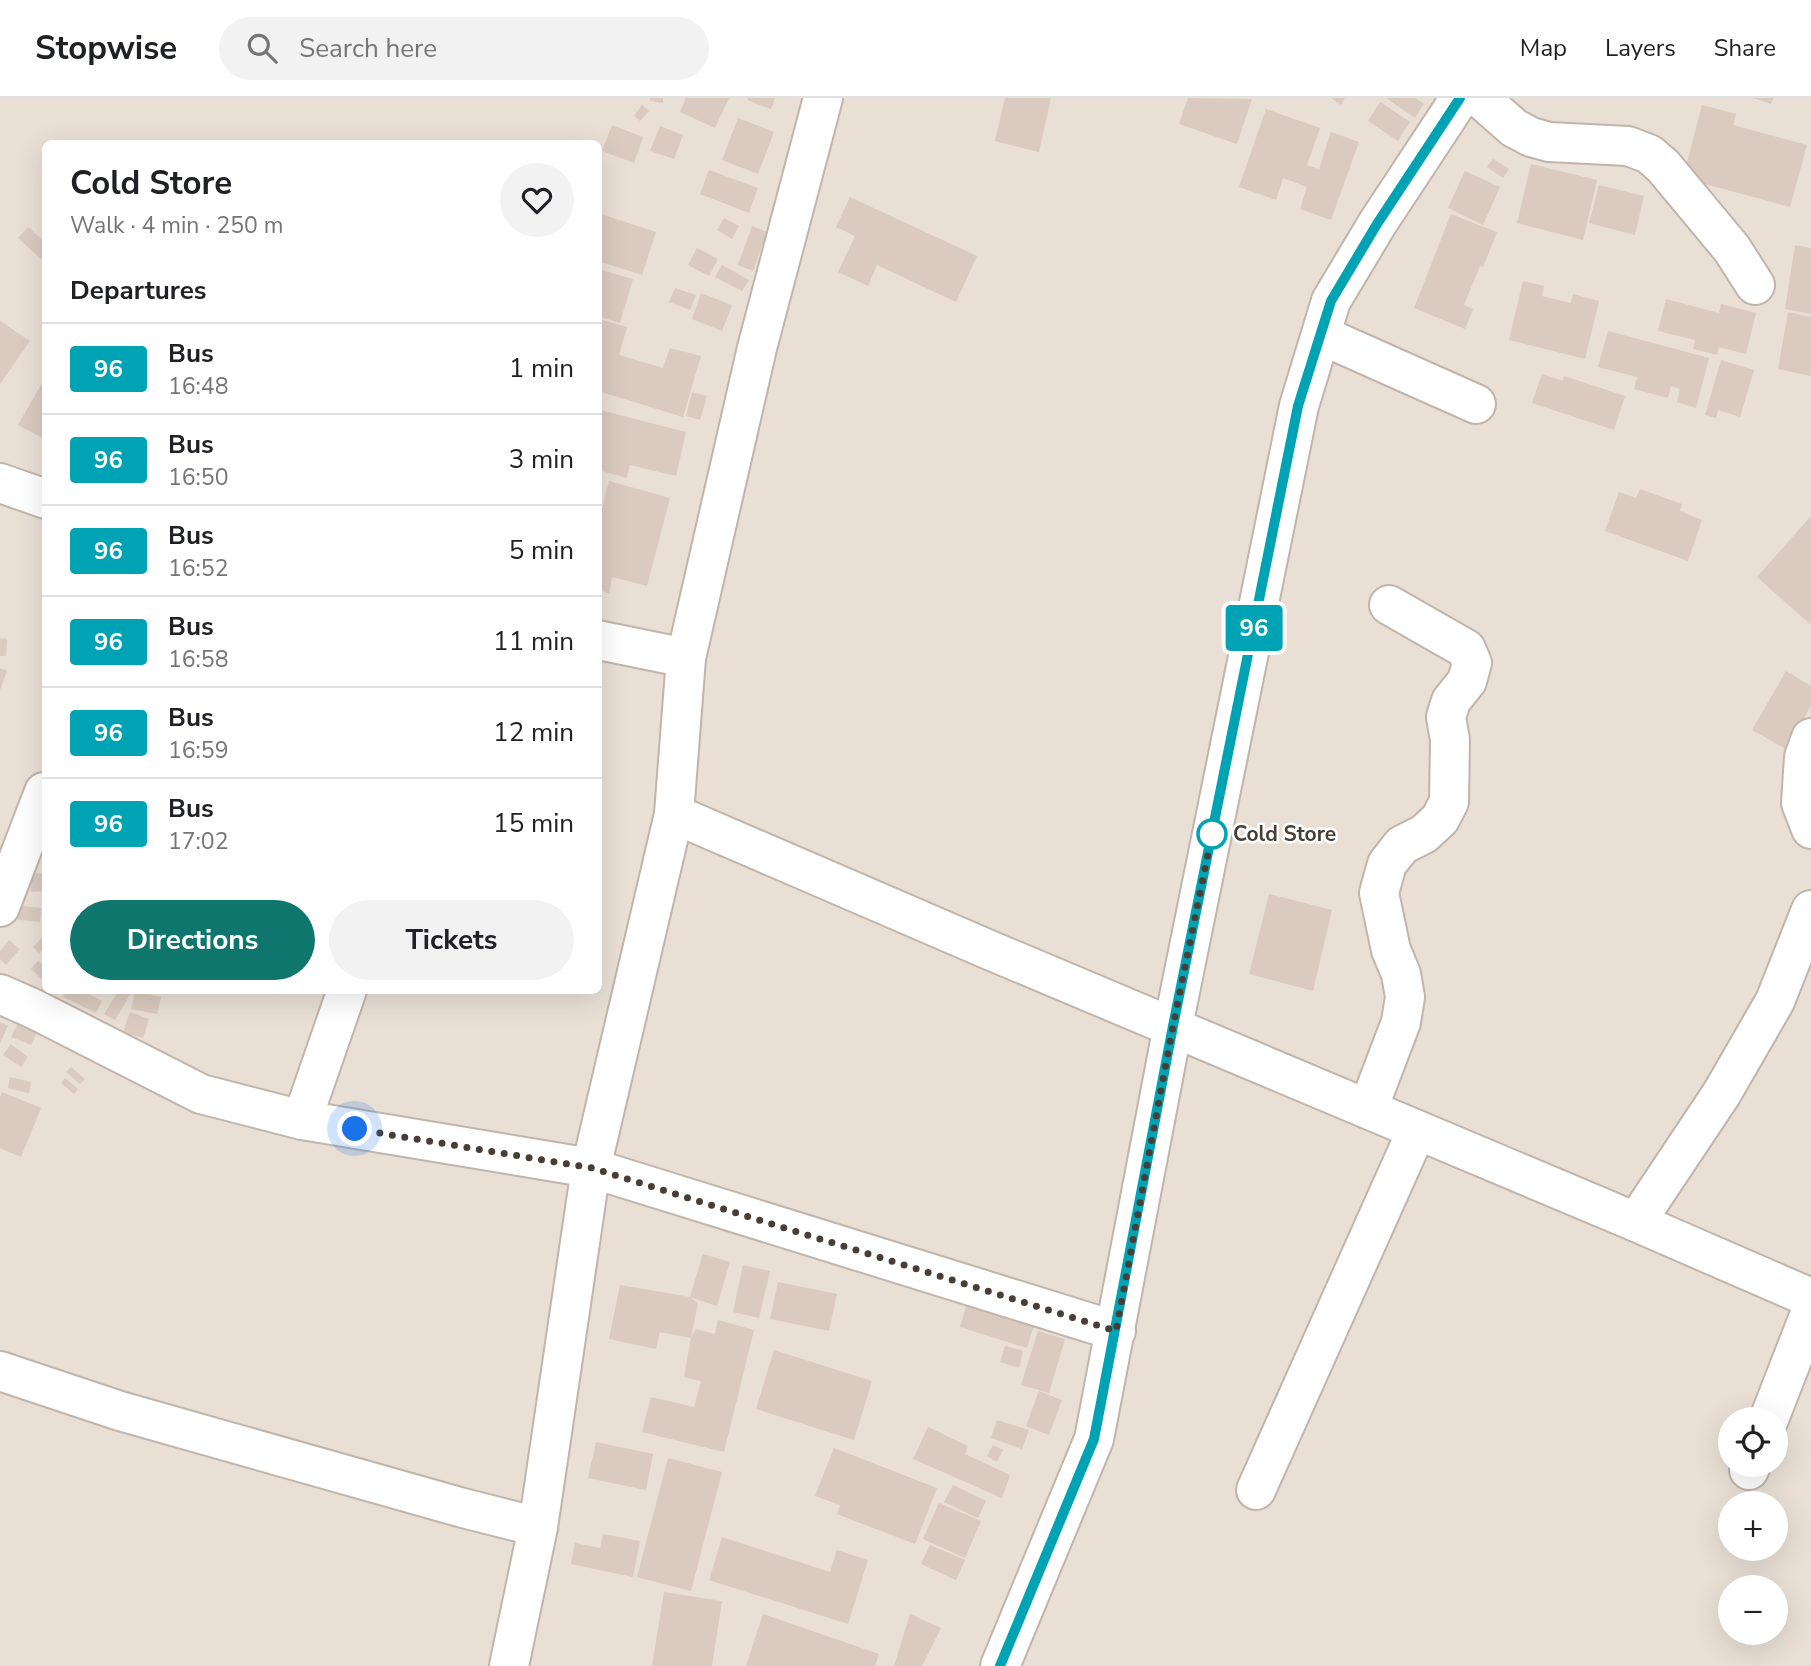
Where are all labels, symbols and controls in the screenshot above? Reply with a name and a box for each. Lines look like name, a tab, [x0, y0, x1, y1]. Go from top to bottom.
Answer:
search box	[219, 17, 709, 80]
text: Stopwise	[35, 26, 177, 71]
icon: search	[243, 29, 281, 67]
text: Search here	[299, 31, 437, 66]
text: Map	[1520, 32, 1567, 64]
text: Layers	[1605, 32, 1676, 64]
text: Share	[1714, 32, 1776, 64]
text: Cold Store	[70, 161, 232, 206]
button: heart	[500, 163, 574, 237]
text: Walk · 4 min · 250 m	[70, 210, 283, 241]
text: Departures	[70, 273, 206, 308]
text: Bus	[168, 336, 214, 371]
text: 1 min	[509, 351, 574, 386]
text: 96	[94, 353, 123, 385]
text: 16:48	[168, 371, 228, 402]
text: Bus	[168, 427, 214, 462]
text: 3 min	[509, 442, 574, 477]
text: 96	[94, 444, 123, 476]
text: 16:50	[168, 462, 228, 493]
text: Bus	[168, 518, 214, 553]
text: 5 min	[509, 533, 574, 568]
text: 96	[94, 535, 123, 567]
text: 16:52	[168, 553, 228, 584]
line badge: 96	[1222, 605, 1286, 651]
text: Bus	[168, 609, 214, 644]
text: 96	[1240, 612, 1268, 644]
text: 11 min	[493, 624, 574, 659]
text: 96	[94, 626, 123, 658]
text: 16:58	[168, 644, 228, 675]
text: Bus	[168, 700, 214, 735]
text: 12 min	[493, 715, 574, 750]
text: 96	[94, 717, 123, 749]
text: 16:59	[168, 735, 228, 766]
text: Bus	[168, 791, 214, 826]
text: 15 min	[493, 806, 574, 841]
text: 96	[94, 808, 123, 840]
marker: Cold Store	[1197, 819, 1227, 849]
place label: Cold Store	[1233, 820, 1336, 848]
text: 17:02	[168, 826, 228, 857]
button: Directions	[70, 900, 315, 980]
button: Tickets	[329, 900, 574, 980]
your location	[337, 1111, 372, 1146]
map controls	[1718, 1407, 1788, 1645]
button: locate	[1718, 1407, 1788, 1477]
button: +	[1718, 1491, 1788, 1561]
button: −	[1718, 1575, 1788, 1645]

